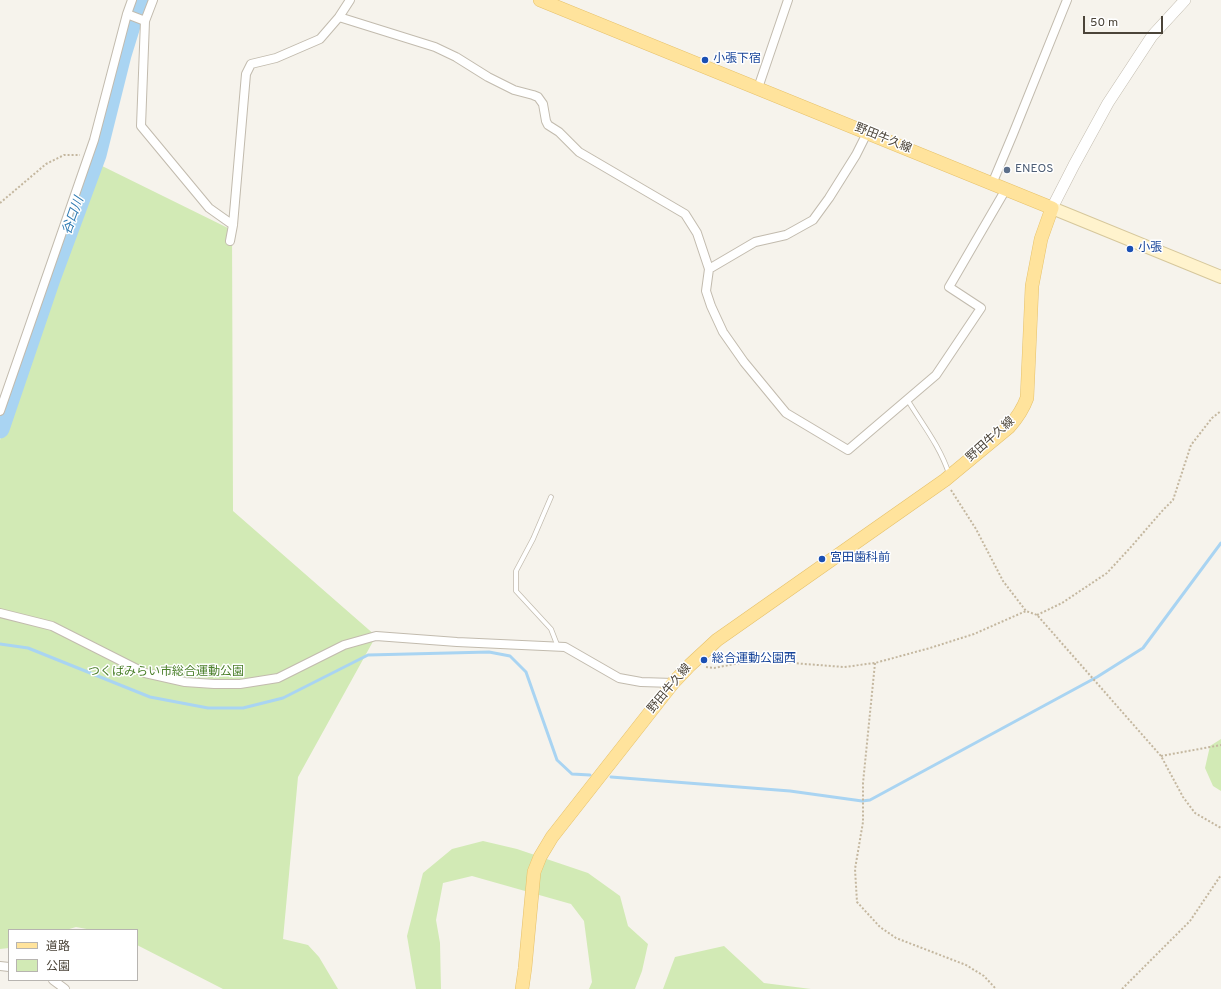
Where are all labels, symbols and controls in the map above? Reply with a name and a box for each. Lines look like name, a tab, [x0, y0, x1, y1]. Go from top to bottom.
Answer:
scale bar	[1085, 8, 1165, 34]
text: 50 m	[1090, 15, 1118, 31]
place label: 小張下宿	[713, 53, 761, 67]
marker: 小張下宿	[700, 55, 710, 65]
street label: 野田牛久線	[852, 121, 914, 157]
place label: ENEOS	[1015, 163, 1054, 177]
marker: ENEOS	[1002, 165, 1012, 175]
water label: 谷口川	[60, 195, 88, 237]
place label: 小張	[1138, 242, 1162, 256]
marker: 小張	[1125, 244, 1135, 254]
street label: 野田牛久線	[964, 415, 1018, 465]
place label: 宮田歯科前	[830, 552, 890, 566]
marker: 宮田歯科前	[817, 554, 827, 564]
place label: 総合運動公園西	[712, 653, 796, 667]
marker: 総合運動公園西	[699, 655, 709, 665]
street label: 野田牛久線	[645, 661, 695, 717]
park label: つくばみらい市総合運動公園	[88, 666, 244, 680]
legend	[8, 929, 138, 981]
text: 道路	[46, 939, 70, 955]
text: 公園	[46, 959, 70, 975]

